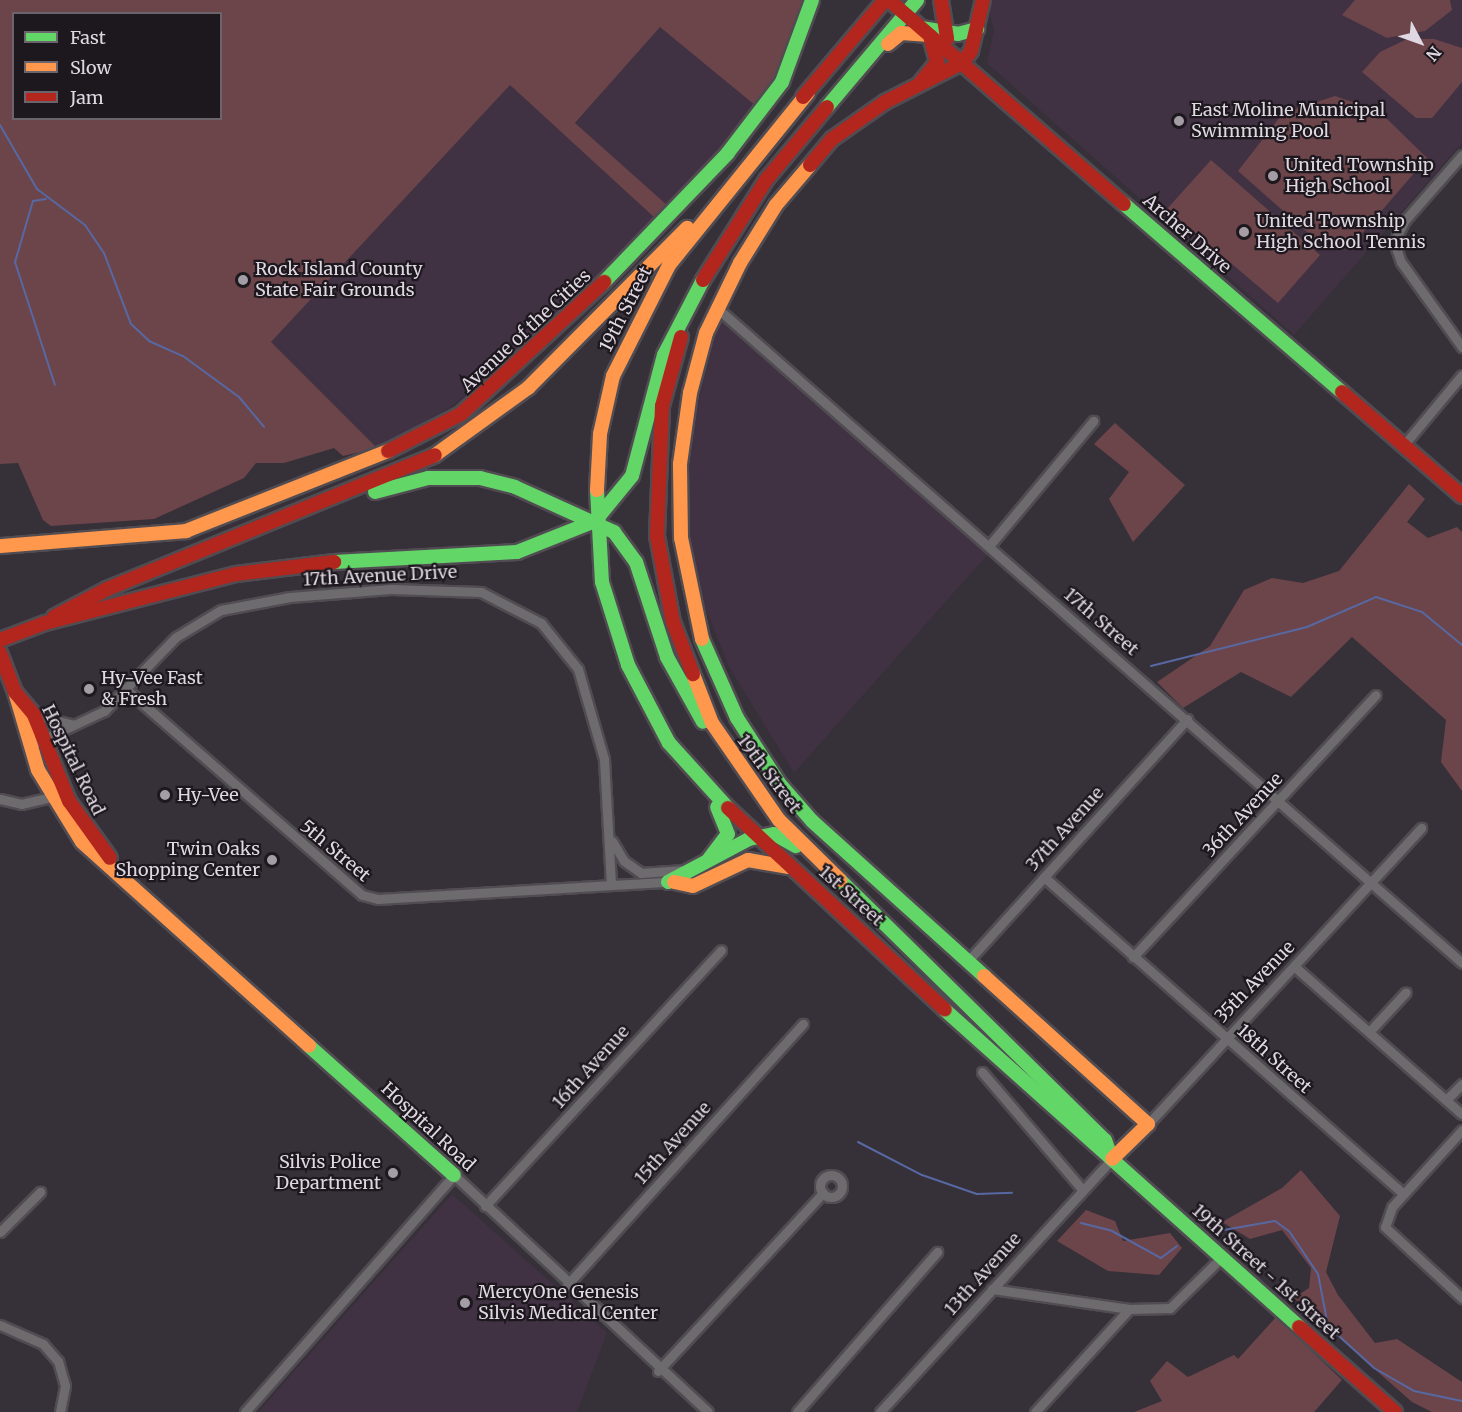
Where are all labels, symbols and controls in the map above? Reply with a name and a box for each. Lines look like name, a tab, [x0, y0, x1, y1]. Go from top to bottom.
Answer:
legend	[12, 12, 222, 120]
north arrow	[1390, 12, 1450, 72]
text: Fast	[70, 26, 106, 49]
text: N	[1422, 42, 1445, 65]
text: Slow	[70, 56, 112, 79]
text: Jam	[70, 86, 104, 109]
place label: East Moline Municipal Swimming Pool	[1191, 100, 1385, 142]
marker: East Moline Municipal Swimming Pool	[1172, 114, 1186, 128]
place label: United Township High School	[1285, 155, 1434, 198]
marker: United Township High School	[1266, 169, 1280, 183]
street label: Archer Drive	[1139, 190, 1235, 278]
place label: United Township High School Tennis	[1256, 211, 1425, 254]
marker: United Township High School Tennis	[1237, 225, 1251, 239]
place label: Rock Island County State Fair Grounds	[255, 259, 423, 302]
street label: 19th Street	[595, 263, 657, 355]
street label: Avenue of the Cities	[457, 265, 595, 397]
marker: Rock Island County State Fair Grounds	[236, 273, 250, 287]
street label: 17th Avenue Drive	[302, 561, 458, 591]
street label: 17th Street	[1059, 584, 1143, 660]
place label: Hy-Vee Fast & Fresh	[101, 668, 203, 710]
marker: Hy-Vee Fast & Fresh	[82, 682, 96, 696]
street label: Hospital Road	[37, 701, 109, 819]
street label: 19th Street	[732, 730, 806, 818]
street label: 36th Avenue	[1199, 768, 1287, 862]
street label: 37th Avenue	[1022, 782, 1108, 876]
place label: Hy-Vee	[177, 784, 239, 806]
marker: Hy-Vee	[158, 788, 172, 802]
street label: 5th Street	[296, 816, 374, 886]
place label: Twin Oaks Shopping Center	[116, 839, 260, 882]
marker: Twin Oaks Shopping Center	[265, 853, 279, 867]
street label: 1st Street	[814, 861, 888, 931]
street label: 35th Avenue	[1211, 937, 1299, 1027]
street label: 18th Street	[1232, 1020, 1316, 1098]
street label: 16th Avenue	[548, 1021, 634, 1113]
street label: Hospital Road	[377, 1078, 479, 1176]
street label: 15th Avenue	[630, 1097, 716, 1189]
place label: Silvis Police Department	[276, 1152, 381, 1194]
marker: Silvis Police Department	[386, 1166, 400, 1180]
street label: 19th Street - 1st Street	[1188, 1200, 1344, 1344]
street label: 13th Avenue	[940, 1228, 1026, 1320]
place label: MercyOne Genesis Silvis Medical Center	[478, 1282, 658, 1324]
marker: MercyOne Genesis Silvis Medical Center	[456, 1294, 474, 1312]

